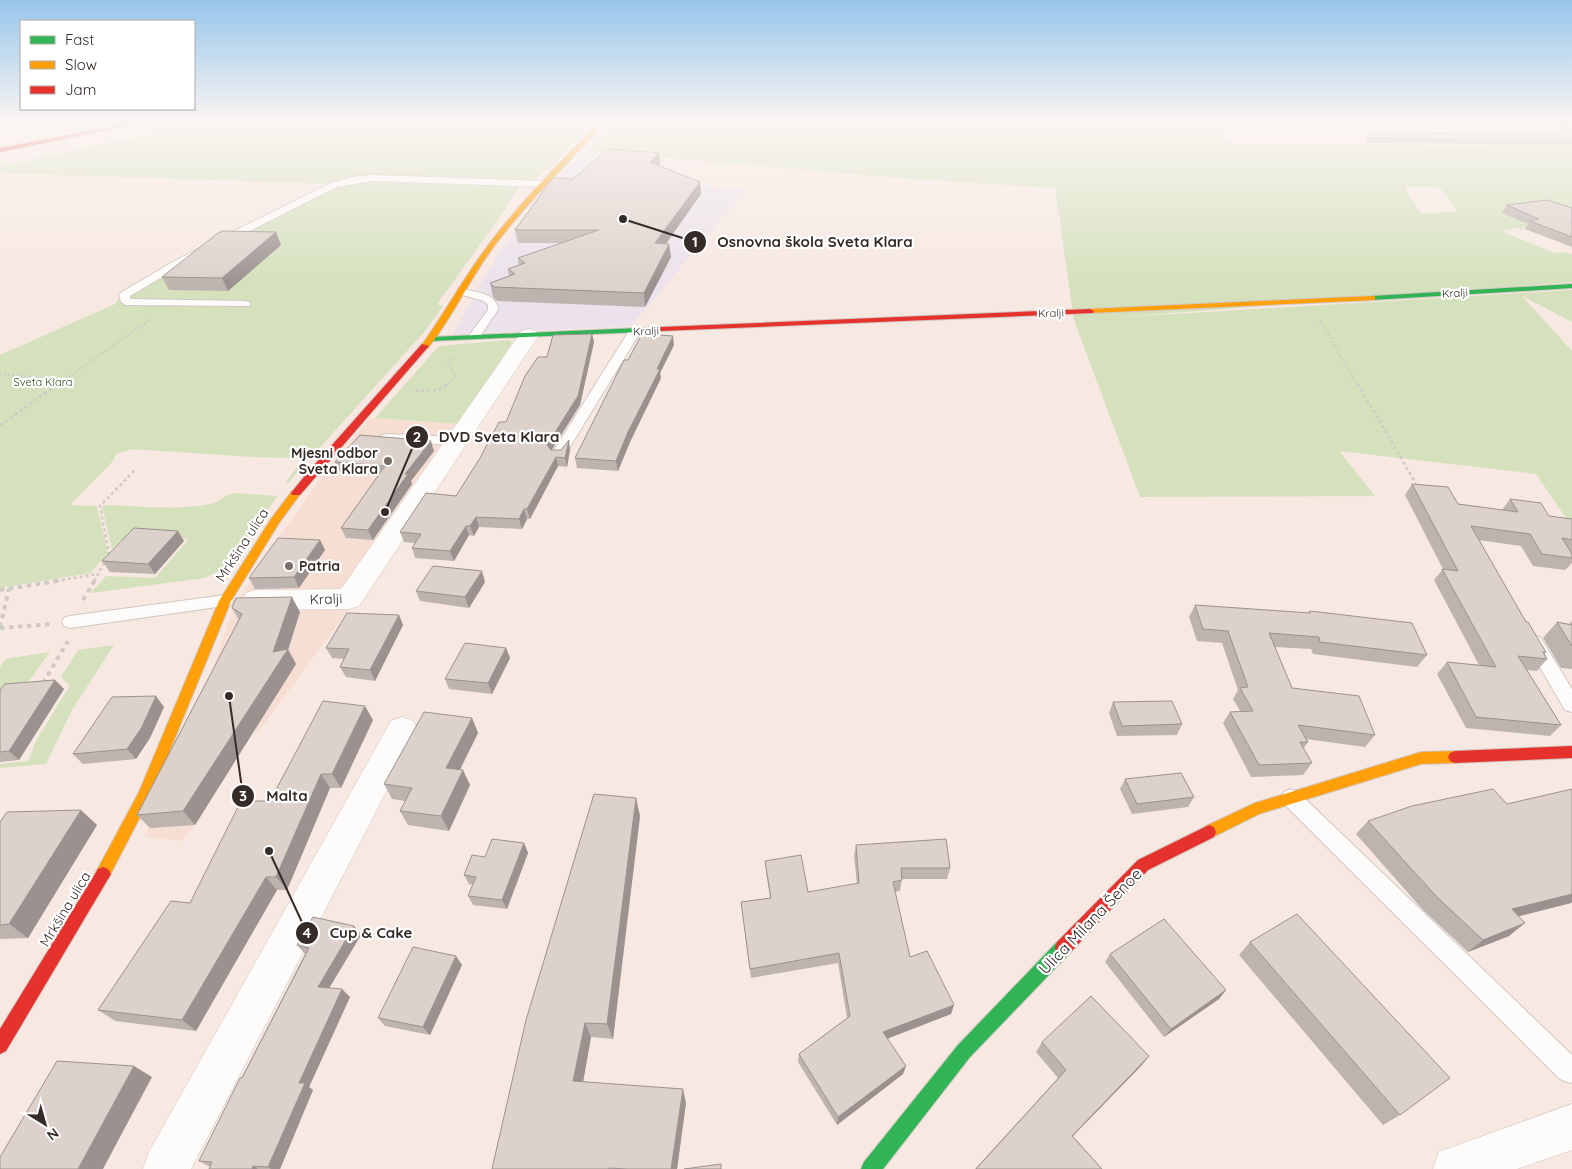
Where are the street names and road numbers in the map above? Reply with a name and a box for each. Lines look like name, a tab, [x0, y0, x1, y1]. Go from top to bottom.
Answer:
street label: Kralji	[1442, 285, 1468, 301]
street label: Kralji	[1038, 306, 1064, 320]
street label: Kralji	[633, 324, 659, 338]
street label: Mrkšina ulica	[211, 505, 273, 585]
street label: Kralji	[309, 589, 343, 609]
street label: Ulica Milana Šenoe	[1034, 864, 1146, 978]
street label: Mrkšina ulica	[36, 868, 94, 950]

